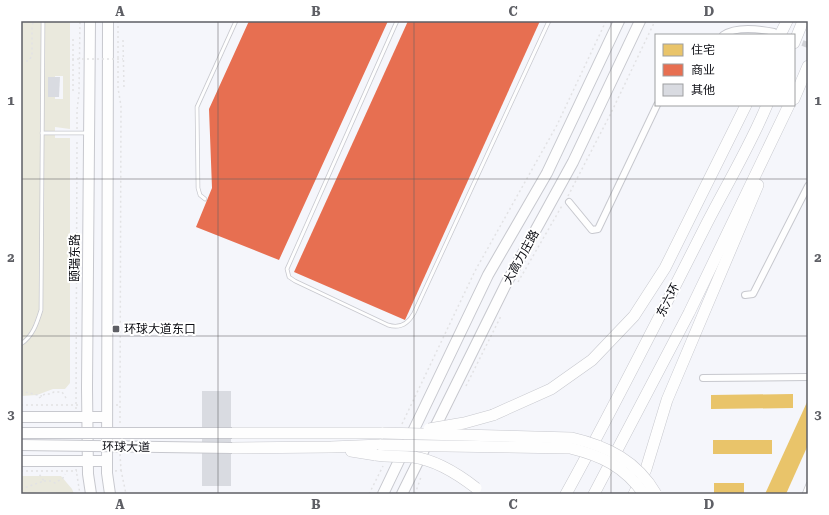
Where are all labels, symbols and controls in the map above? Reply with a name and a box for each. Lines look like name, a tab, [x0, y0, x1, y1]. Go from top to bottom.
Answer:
text: A	[115, 4, 125, 19]
text: B	[311, 4, 321, 19]
text: C	[508, 4, 518, 19]
text: D	[704, 4, 714, 19]
legend	[655, 34, 795, 106]
text: 住宅	[691, 43, 715, 57]
text: 商业	[691, 63, 715, 77]
text: 其他	[691, 83, 715, 97]
text: 1	[7, 93, 15, 108]
text: 1	[814, 93, 822, 108]
street label: 大高力庄路	[500, 227, 542, 287]
street label: 颐瑞东路	[68, 234, 82, 282]
text: 2	[7, 250, 15, 265]
text: 2	[814, 250, 822, 265]
street label: 东六环	[654, 281, 682, 319]
place label: 环球大道东口	[124, 322, 196, 336]
marker: 环球大道东口	[111, 324, 121, 334]
text: 3	[7, 407, 15, 422]
text: 3	[814, 407, 822, 422]
street label: 环球大道	[102, 440, 150, 454]
text: A	[115, 497, 125, 512]
text: B	[311, 497, 321, 512]
text: C	[508, 497, 518, 512]
text: D	[704, 497, 714, 512]

